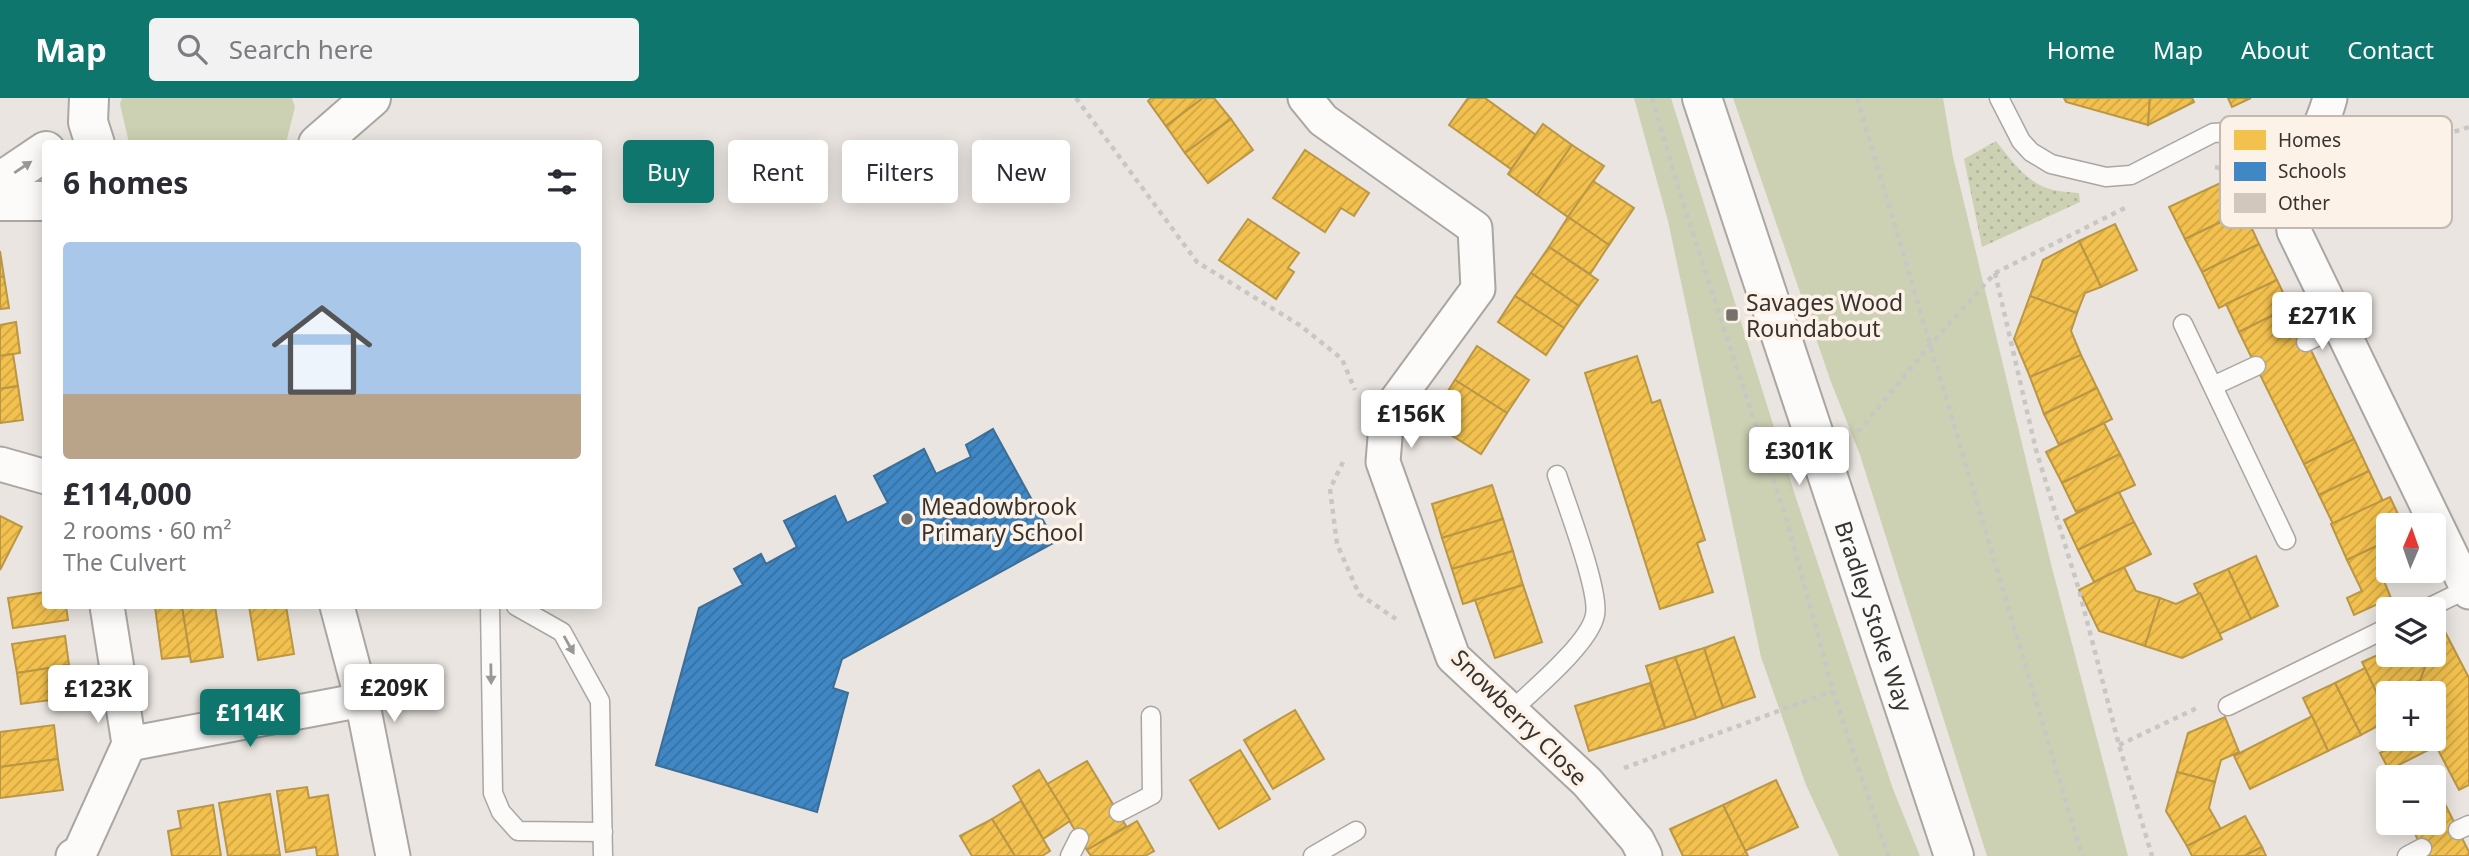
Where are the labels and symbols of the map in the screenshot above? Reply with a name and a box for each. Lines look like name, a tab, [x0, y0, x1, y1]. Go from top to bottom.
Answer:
legend	[2220, 116, 2452, 228]
text: Homes	[2278, 127, 2341, 153]
text: Schools	[2278, 158, 2346, 184]
one-way arrow	[14, 160, 32, 174]
text: Other	[2278, 190, 2330, 216]
place label: Savages Wood Roundabout	[1746, 286, 1903, 344]
pin: £271K	[2273, 292, 2371, 352]
marker: Savages Wood Roundabout	[1724, 307, 1740, 323]
pin: £156K	[1362, 390, 1460, 450]
pin: £301K	[1750, 428, 1848, 487]
place label: Meadowbrook Primary School	[921, 490, 1084, 548]
marker: Meadowbrook Primary School	[899, 511, 915, 527]
north arrow	[2376, 513, 2446, 583]
street label: Bradley Stoke Way	[1828, 517, 1921, 716]
one-way arrow	[563, 635, 575, 655]
street label: Snowberry Close	[1445, 642, 1595, 792]
one-way arrow	[485, 663, 497, 685]
pin: £209K	[345, 664, 443, 724]
pin: £123K	[49, 666, 147, 725]
pin: £114K	[201, 690, 299, 749]

